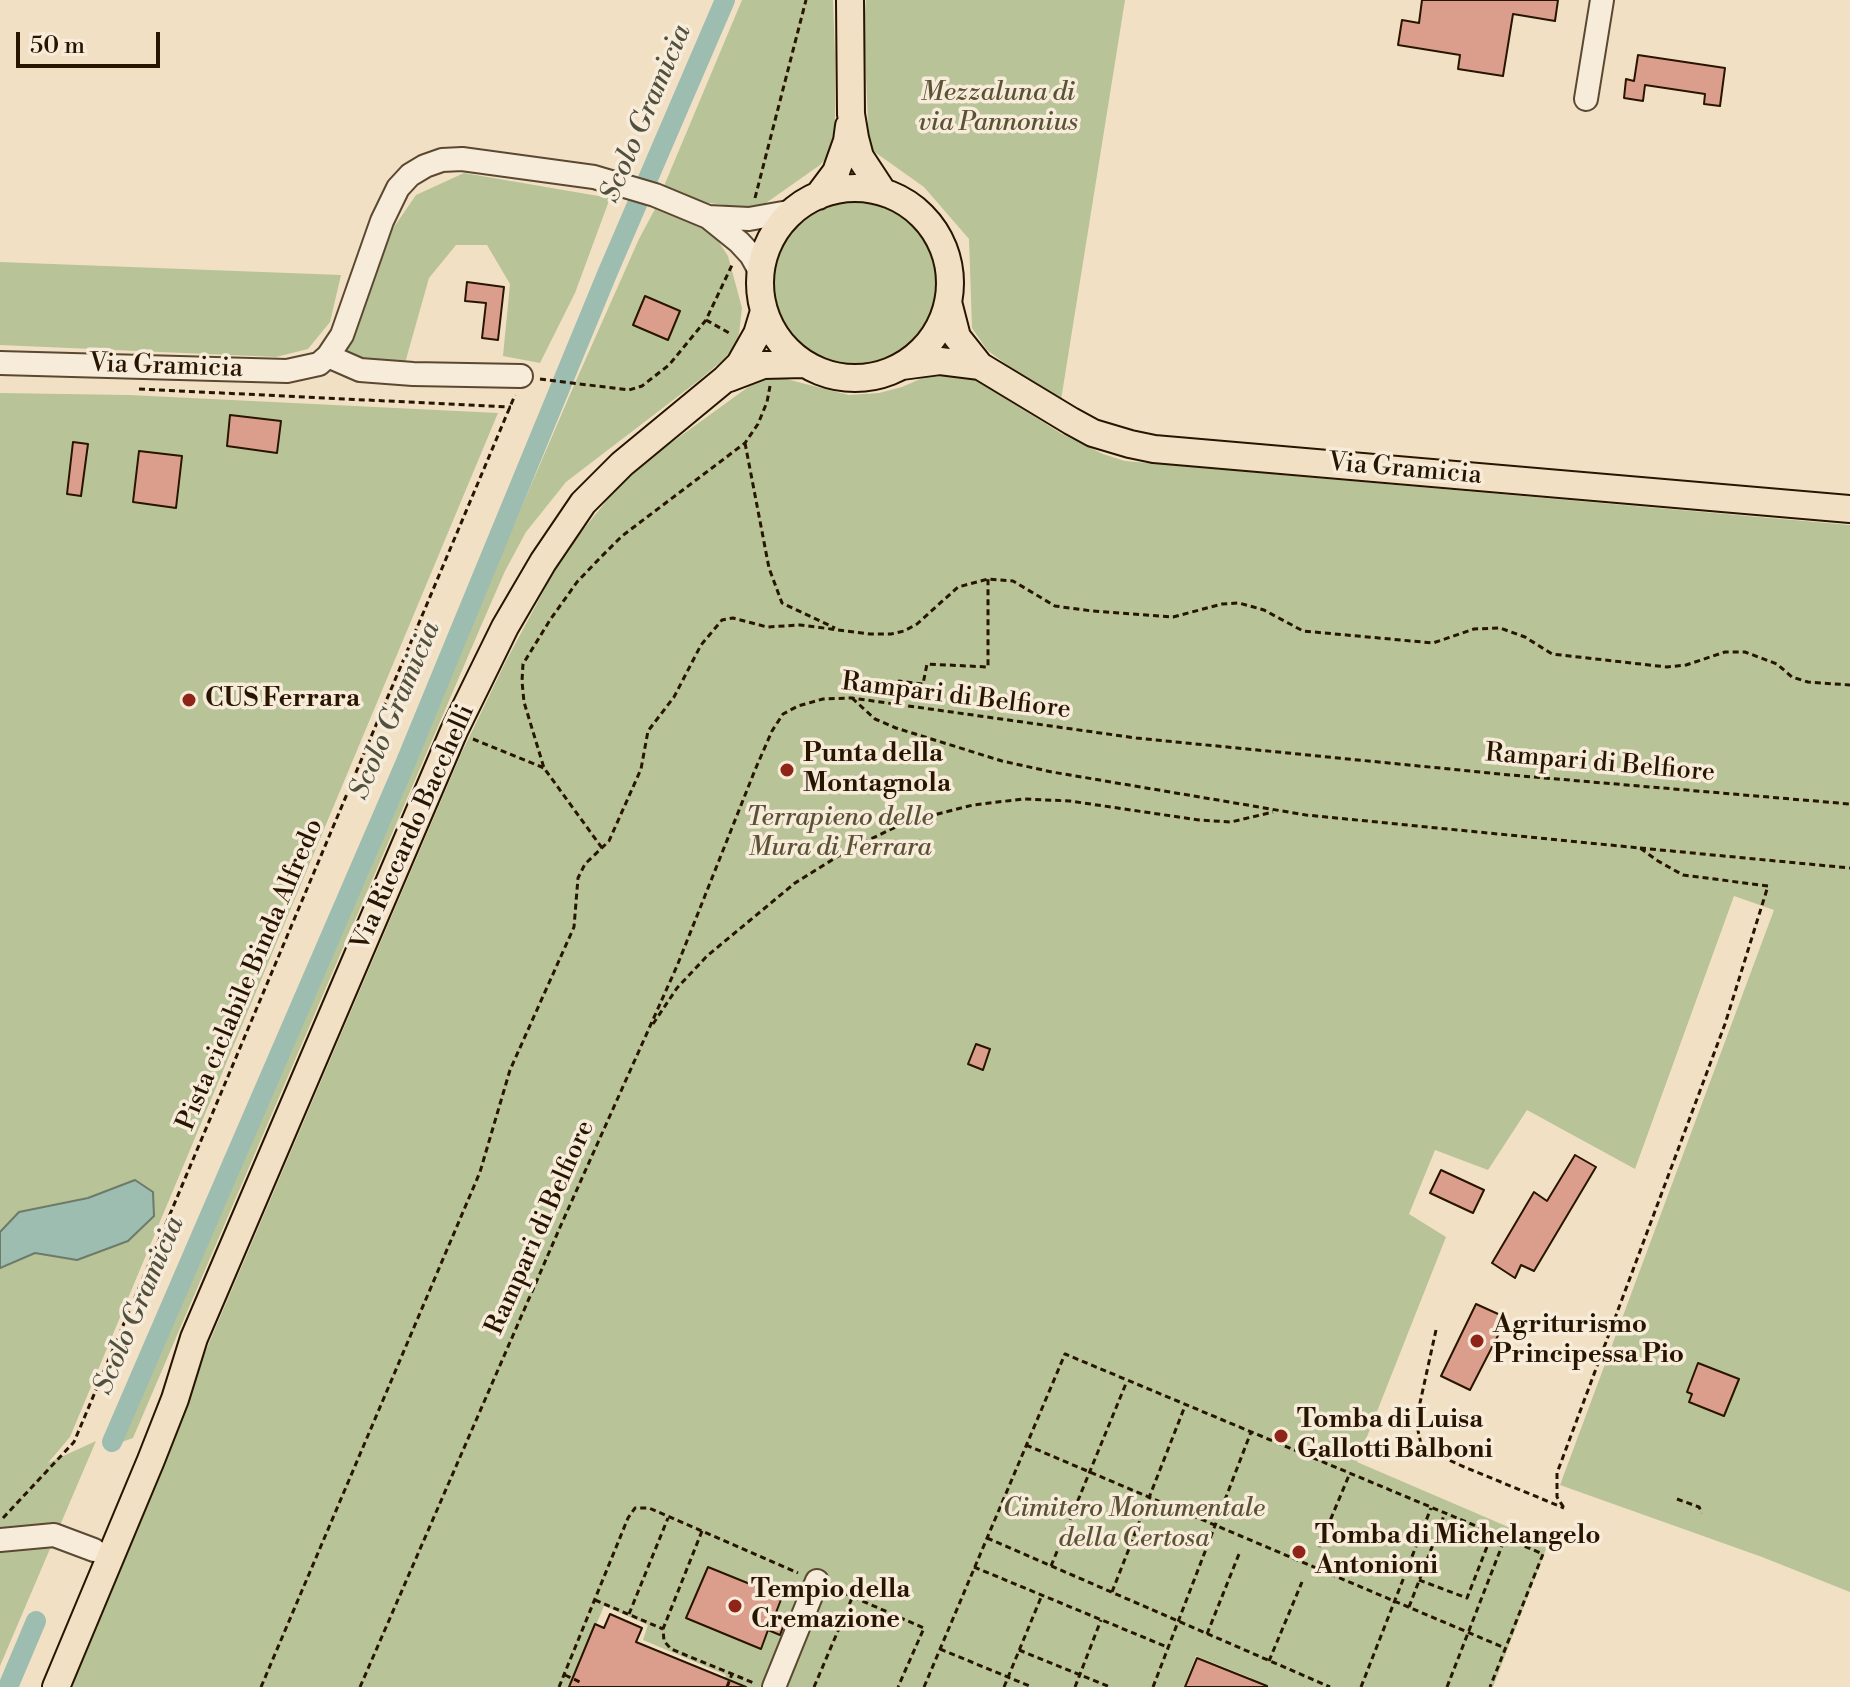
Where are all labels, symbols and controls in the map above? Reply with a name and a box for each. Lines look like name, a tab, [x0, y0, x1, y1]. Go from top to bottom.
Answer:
scale bar	[20, 16, 164, 66]
water label: Scolo Gramicia	[594, 20, 700, 208]
text: 50 m	[30, 31, 85, 61]
park label: Mezzaluna di via Pannonius	[918, 78, 1078, 140]
street label: Via Gramicia	[89, 349, 243, 385]
street label: Via Gramicia	[1327, 448, 1483, 492]
water label: Scolo Gramicia	[343, 617, 449, 805]
street label: Rampari di Belfiore	[840, 667, 1072, 727]
place label: CUS Ferrara	[205, 684, 360, 716]
marker: CUS Ferrara	[180, 691, 198, 709]
street label: Via Riccardo Bacchelli	[346, 700, 482, 956]
street label: Rampari di Belfiore	[1484, 738, 1716, 790]
place label: Punta della Montagnola	[803, 739, 951, 800]
marker: Punta della Montagnola	[778, 761, 796, 779]
park label: Terrapieno delle Mura di Ferrara	[746, 803, 934, 864]
street label: Pista ciclabile Binda Alfredo	[171, 815, 331, 1135]
street label: Rampari di Belfiore	[480, 1116, 602, 1340]
water label: Scolo Gramicia	[87, 1212, 193, 1400]
place label: Agriturismo Principessa Pio	[1493, 1310, 1684, 1372]
marker: Agriturismo Principessa Pio	[1468, 1332, 1486, 1350]
place label: Tomba di Luisa Gallotti Balboni	[1297, 1405, 1493, 1466]
marker: Tomba di Luisa Gallotti Balboni	[1272, 1427, 1290, 1445]
park label: Cimitero Monumentale della Certosa	[1003, 1494, 1265, 1556]
place label: Tomba di Michelangelo Antonioni	[1315, 1521, 1601, 1582]
marker: Tomba di Michelangelo Antonioni	[1290, 1543, 1308, 1561]
place label: Tempio della Cremazione	[751, 1575, 910, 1636]
marker: Tempio della Cremazione	[726, 1597, 744, 1615]

